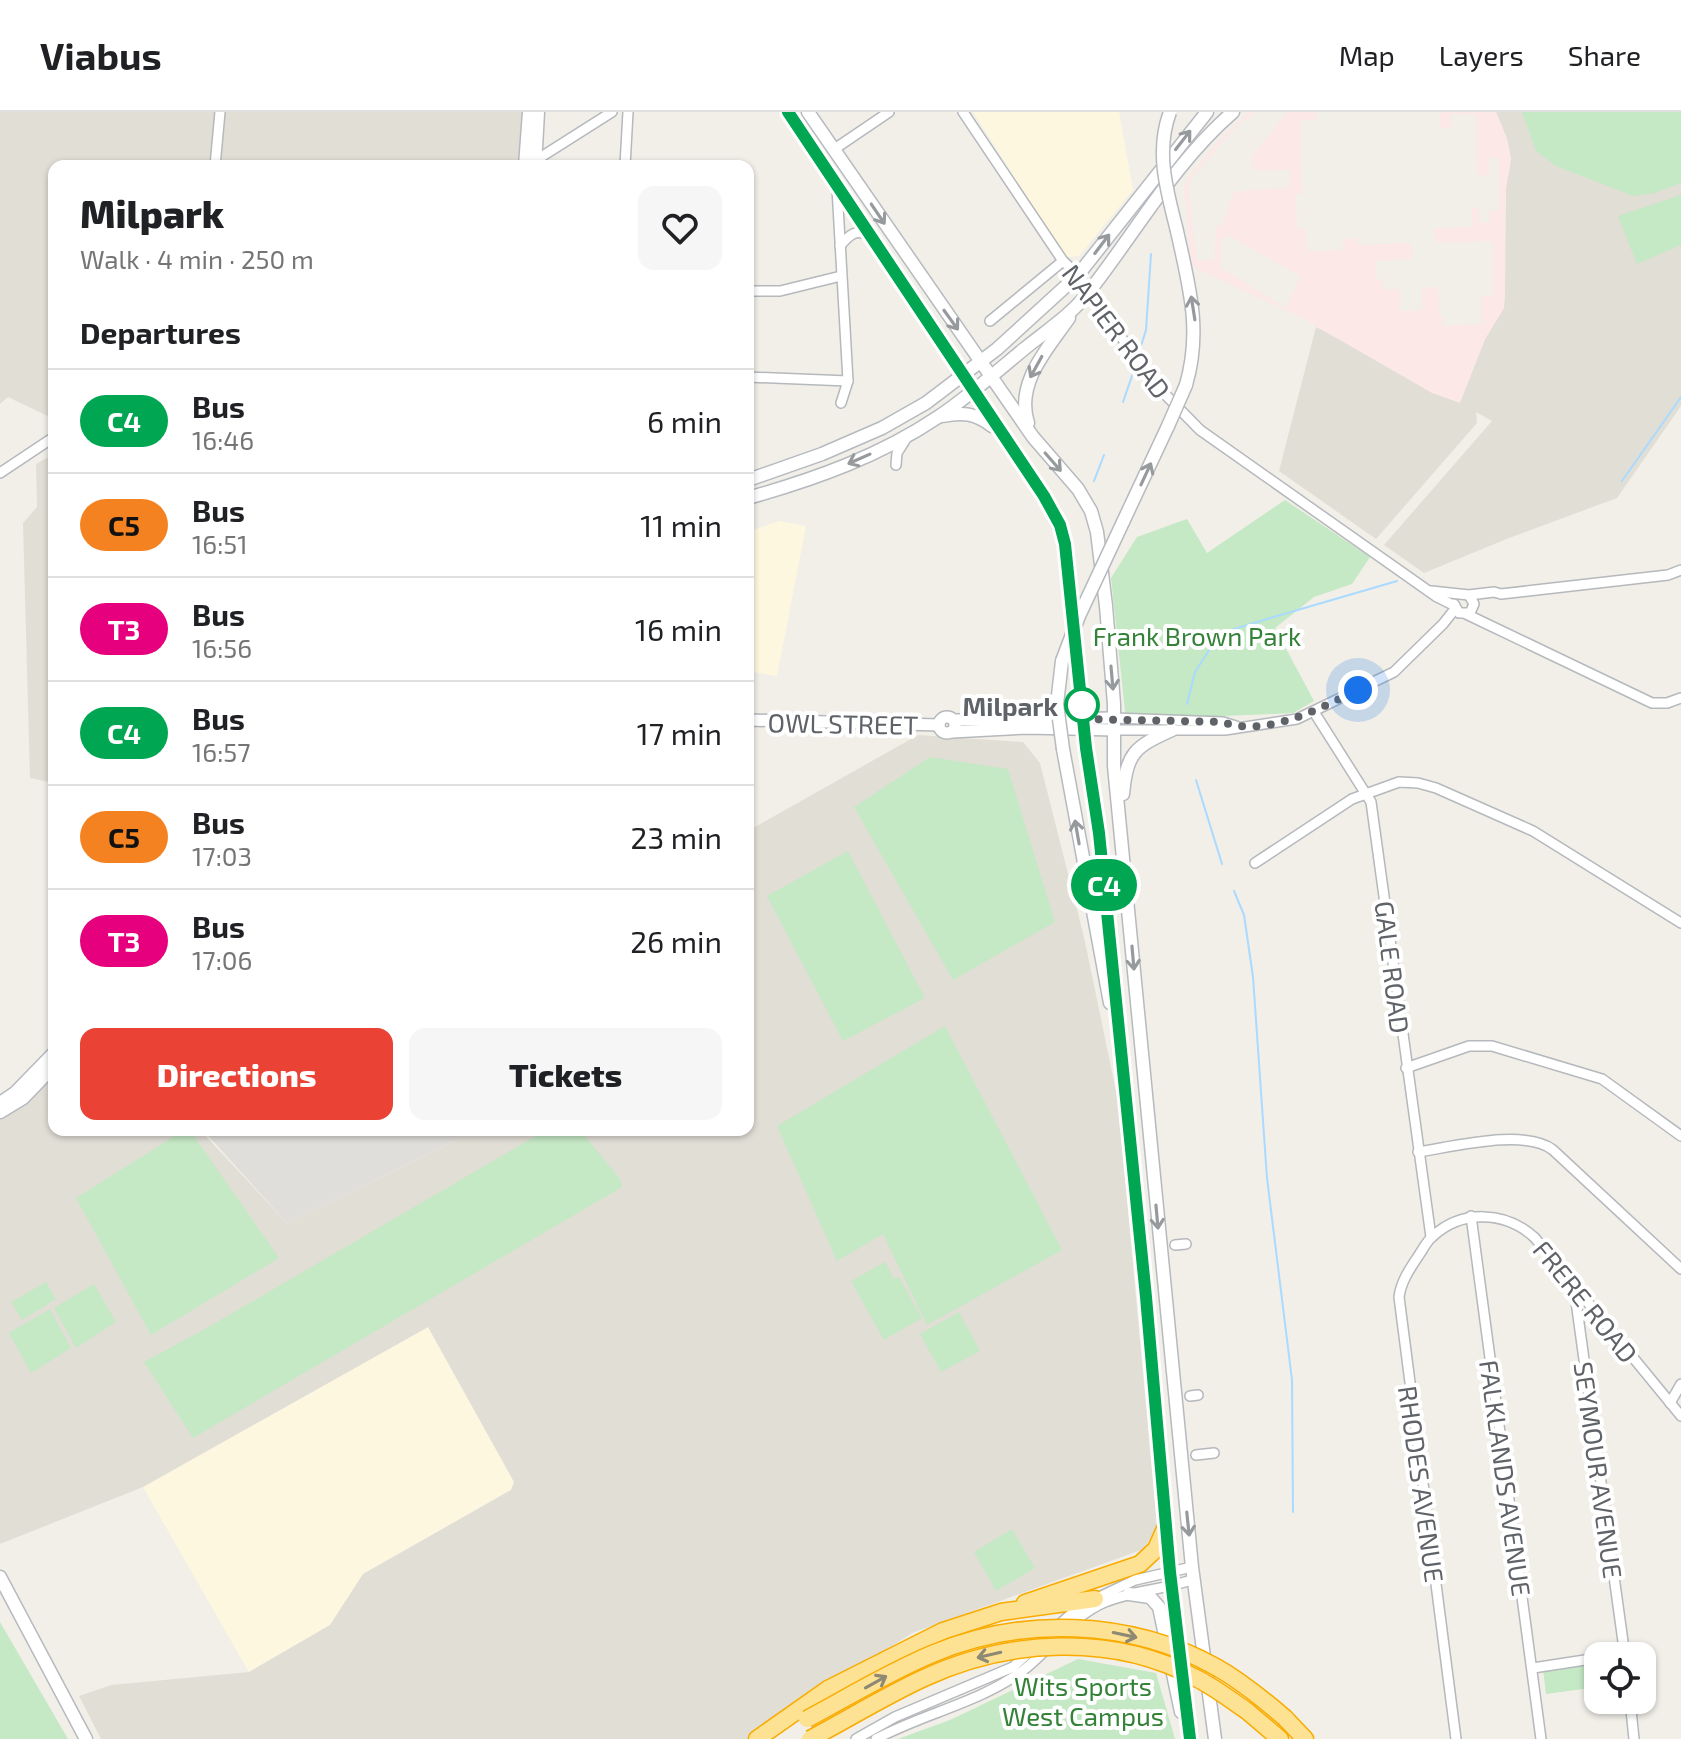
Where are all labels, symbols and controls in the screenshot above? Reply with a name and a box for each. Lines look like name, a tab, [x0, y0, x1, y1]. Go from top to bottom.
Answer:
text: Viabus	[40, 32, 162, 78]
text: Map	[1339, 38, 1395, 72]
text: Layers	[1439, 38, 1524, 72]
text: Share	[1568, 38, 1641, 72]
one-way arrow	[1175, 130, 1192, 151]
button: heart	[638, 186, 722, 270]
text: Milpark	[80, 190, 224, 236]
one-way arrow	[870, 203, 886, 225]
one-way arrow	[1093, 234, 1110, 256]
text: Walk · 4 min · 250 m	[80, 243, 314, 274]
street label: NAPIER ROAD	[1057, 258, 1177, 404]
one-way arrow	[1185, 296, 1200, 322]
one-way arrow	[943, 308, 959, 330]
text: Departures	[80, 314, 241, 350]
one-way arrow	[1028, 355, 1044, 378]
text: Bus	[192, 388, 245, 424]
text: 6 min	[647, 403, 722, 439]
text: C4	[107, 404, 141, 438]
text: 16:46	[192, 424, 254, 455]
one-way arrow	[1043, 452, 1061, 472]
one-way arrow	[847, 453, 872, 468]
one-way arrow	[1139, 462, 1154, 486]
text: Bus	[192, 492, 245, 528]
text: 11 min	[640, 507, 722, 543]
text: C5	[108, 508, 140, 542]
text: 16:51	[192, 528, 248, 559]
text: Bus	[192, 596, 245, 632]
text: 16 min	[635, 611, 722, 647]
text: T3	[108, 612, 140, 646]
park label: Frank Brown Park	[1093, 620, 1301, 651]
text: 16:56	[192, 632, 252, 663]
one-way arrow	[1104, 664, 1119, 691]
your location	[1338, 670, 1378, 710]
marker: Milpark	[1065, 688, 1099, 722]
place label: Milpark	[962, 690, 1058, 721]
text: Bus	[192, 700, 245, 736]
street label: OWL STREET	[767, 706, 919, 740]
text: 17 min	[637, 715, 722, 751]
text: C4	[107, 716, 141, 750]
text: 16:57	[192, 736, 251, 767]
text: Bus	[192, 804, 245, 840]
text: 23 min	[631, 819, 722, 855]
text: C5	[108, 820, 140, 854]
one-way arrow	[1069, 820, 1084, 845]
text: 17:03	[192, 840, 252, 871]
line badge: C4	[1068, 859, 1140, 911]
text: C4	[1087, 868, 1121, 902]
street label: GALE ROAD	[1370, 899, 1416, 1035]
text: Bus	[192, 908, 245, 944]
text: 26 min	[630, 923, 722, 959]
text: T3	[108, 924, 140, 958]
text: 17:06	[192, 944, 252, 975]
one-way arrow	[1126, 944, 1141, 971]
button: Directions	[80, 1028, 393, 1120]
button: Tickets	[409, 1028, 722, 1120]
one-way arrow	[1149, 1203, 1164, 1230]
street label: FRERE ROAD	[1527, 1234, 1645, 1368]
street label: FALKLANDS AVENUE	[1474, 1358, 1538, 1598]
street label: SEYMOUR AVENUE	[1568, 1360, 1630, 1580]
street label: RHODES AVENUE	[1393, 1384, 1451, 1584]
one-way arrow	[1180, 1510, 1195, 1537]
one-way arrow	[1112, 1628, 1137, 1643]
map controls	[1584, 1642, 1656, 1714]
button: locate	[1584, 1642, 1656, 1714]
one-way arrow	[977, 1649, 1003, 1664]
park label: Wits Sports West Campus	[1002, 1670, 1164, 1731]
one-way arrow	[864, 1674, 887, 1690]

